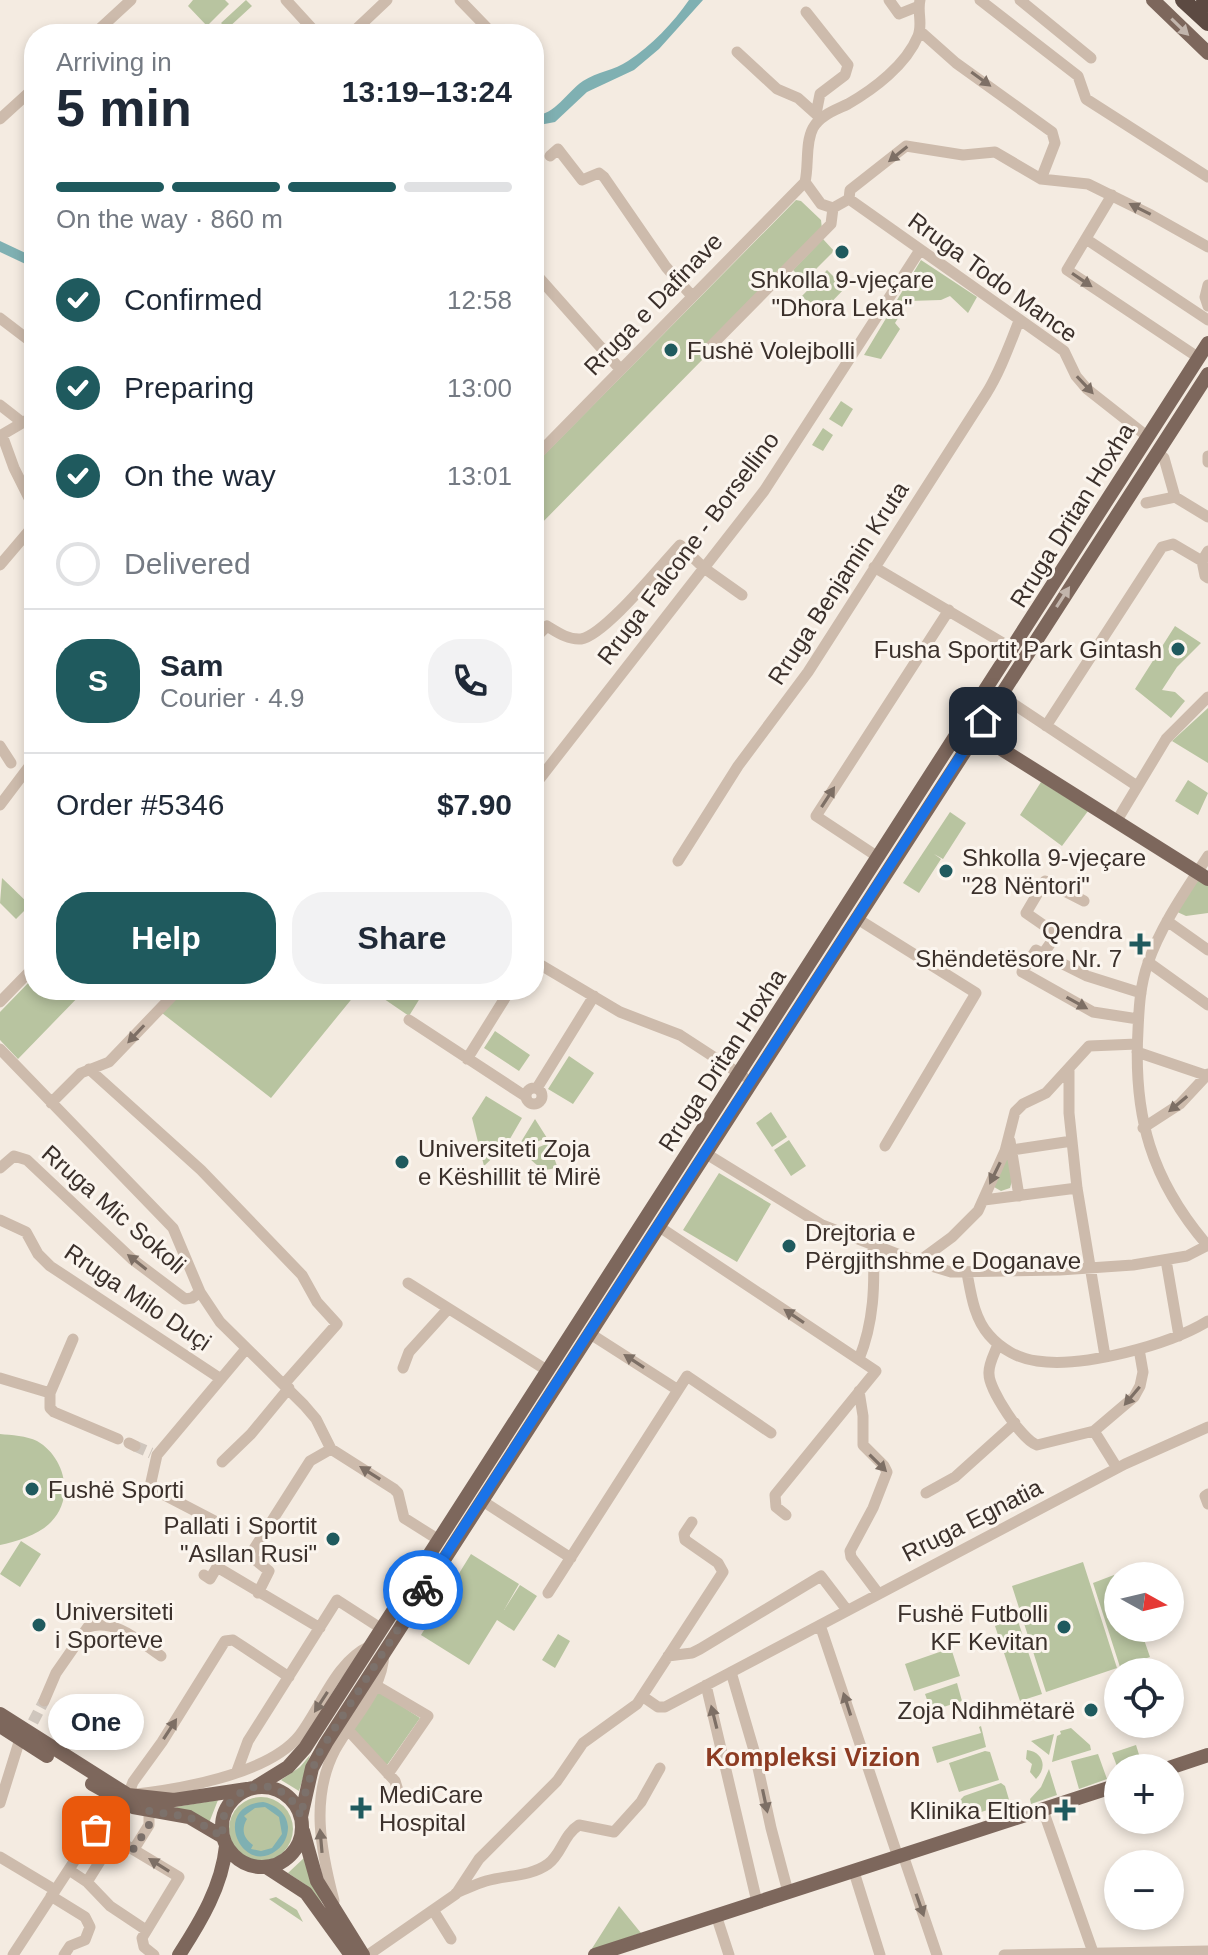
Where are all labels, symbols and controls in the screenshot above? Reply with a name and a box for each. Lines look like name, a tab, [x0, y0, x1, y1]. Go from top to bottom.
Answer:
one-way arrow	[1170, 17, 1189, 35]
text: Arriving in	[56, 47, 172, 77]
one-way arrow	[970, 71, 992, 87]
text: 13:19–13:24	[342, 75, 512, 108]
text: 5 min	[56, 79, 192, 137]
one-way arrow	[888, 145, 908, 162]
one-way arrow	[1128, 203, 1151, 216]
text: On the way · 860 m	[56, 204, 283, 234]
street label: Rruga Todo Mance	[903, 207, 1083, 347]
street label: Rruga e Dafinave	[578, 227, 728, 381]
marker: Shkolla 9-vjeçare "Dhora Leka"	[833, 243, 851, 261]
place label: Shkolla 9-vjeçare "Dhora Leka"	[750, 266, 934, 321]
one-way arrow	[1071, 272, 1093, 287]
icon: check	[56, 278, 100, 322]
text: Confirmed	[124, 283, 262, 316]
text: 12:58	[447, 285, 512, 315]
place label: Fushë Volejbolli	[687, 337, 855, 364]
marker: Fushë Volejbolli	[662, 341, 680, 359]
icon: check	[56, 366, 100, 410]
text: Preparing	[124, 371, 254, 404]
text: 13:00	[447, 373, 512, 403]
one-way arrow	[1076, 376, 1094, 395]
street label: Rruga Dritan Hoxha	[1004, 417, 1140, 612]
street label: Rruga Falcone - Borsellino	[592, 426, 784, 670]
icon: check	[56, 454, 100, 498]
text: On the way	[124, 459, 276, 492]
text: 13:01	[447, 461, 512, 491]
street label: Rruga Benjamin Kruta	[762, 476, 914, 689]
text: Delivered	[124, 547, 251, 580]
one-way arrow	[1055, 586, 1070, 608]
place label: Fusha Sportit Park Gintash	[874, 636, 1162, 663]
button: phone	[428, 639, 512, 723]
marker: Fusha Sportit Park Gintash	[1169, 640, 1187, 658]
text: Sam	[160, 649, 223, 682]
text: S	[88, 664, 108, 697]
text: Courier · 4.9	[160, 683, 305, 713]
pin	[949, 687, 1017, 755]
icon: home	[961, 699, 1005, 743]
one-way arrow	[821, 786, 836, 807]
text: Order #5346	[56, 788, 224, 821]
text: $7.90	[437, 788, 512, 821]
place label: Shkolla 9-vjeçare "28 Nëntori"	[962, 844, 1146, 899]
marker: Shkolla 9-vjeçare "28 Nëntori"	[937, 862, 955, 880]
button: Help	[56, 892, 276, 984]
button: Share	[292, 892, 512, 984]
place label: Qendra Shëndetësore Nr. 7	[915, 917, 1123, 972]
marker: Qendra Shëndetësore Nr. 7	[1129, 933, 1151, 955]
street label: Rruga Dritan Hoxha	[653, 963, 791, 1156]
one-way arrow	[1066, 996, 1089, 1010]
one-way arrow	[128, 1024, 146, 1043]
one-way arrow	[1168, 1095, 1188, 1112]
place label: Universiteti Zoja e Këshillit të Mirë	[418, 1135, 601, 1190]
street label: Rruga Mic Sokoli	[37, 1139, 191, 1279]
marker: Universiteti Zoja e Këshillit të Mirë	[393, 1153, 411, 1171]
one-way arrow	[988, 1161, 1002, 1184]
place label: Drejtoria e Përgjithshme e Doganave	[805, 1219, 1081, 1274]
marker: Drejtoria e Përgjithshme e Doganave	[780, 1237, 798, 1255]
street label: Rruga Milo Duçi	[60, 1238, 216, 1356]
one-way arrow	[127, 1255, 147, 1271]
one-way arrow	[783, 1309, 804, 1324]
one-way arrow	[623, 1354, 644, 1369]
one-way arrow	[1123, 1386, 1140, 1407]
one-way arrow	[868, 1453, 887, 1472]
one-way arrow	[359, 1467, 381, 1481]
street label: Rruga Egnatia	[898, 1473, 1047, 1567]
place label: Fushë Sporti	[48, 1476, 184, 1503]
marker: Fushë Sporti	[23, 1480, 41, 1498]
place label: Pallati i Sportit "Asllan Rusi"	[164, 1512, 317, 1567]
marker: Pallati i Sportit "Asllan Rusi"	[324, 1530, 342, 1548]
courier	[383, 1550, 463, 1630]
north arrow	[1104, 1562, 1184, 1642]
map controls	[1104, 1562, 1184, 1930]
icon: bike	[401, 1568, 445, 1612]
place label: Universiteti i Sporteve	[55, 1598, 174, 1653]
place label: Fushë Futbolli KF Kevitan	[897, 1600, 1048, 1655]
marker: Universiteti i Sporteve	[30, 1616, 48, 1634]
marker: Fushë Futbolli KF Kevitan	[1055, 1618, 1073, 1636]
button: locate	[1104, 1658, 1184, 1738]
one-way arrow	[314, 1691, 328, 1713]
one-way arrow	[840, 1691, 852, 1715]
callout: One	[48, 1694, 144, 1750]
place label: Zoja Ndihmëtarë	[898, 1697, 1075, 1724]
marker: Zoja Ndihmëtarë	[1082, 1701, 1100, 1719]
one-way arrow	[708, 1705, 720, 1730]
text: One	[71, 1707, 121, 1737]
one-way arrow	[162, 1719, 177, 1740]
district label: Kompleksi Vizion	[706, 1742, 920, 1772]
button: +	[1104, 1754, 1184, 1834]
place label: MediCare Hospital	[379, 1781, 483, 1836]
one-way arrow	[759, 1789, 772, 1814]
pin	[62, 1796, 130, 1864]
marker: MediCare Hospital	[350, 1797, 372, 1819]
place label: Klinika Eltion	[910, 1797, 1047, 1824]
marker: Klinika Eltion	[1054, 1799, 1076, 1821]
icon: bag	[74, 1808, 118, 1852]
one-way arrow	[314, 1828, 327, 1853]
button: −	[1104, 1850, 1184, 1930]
one-way arrow	[148, 1858, 170, 1872]
one-way arrow	[915, 1894, 927, 1918]

